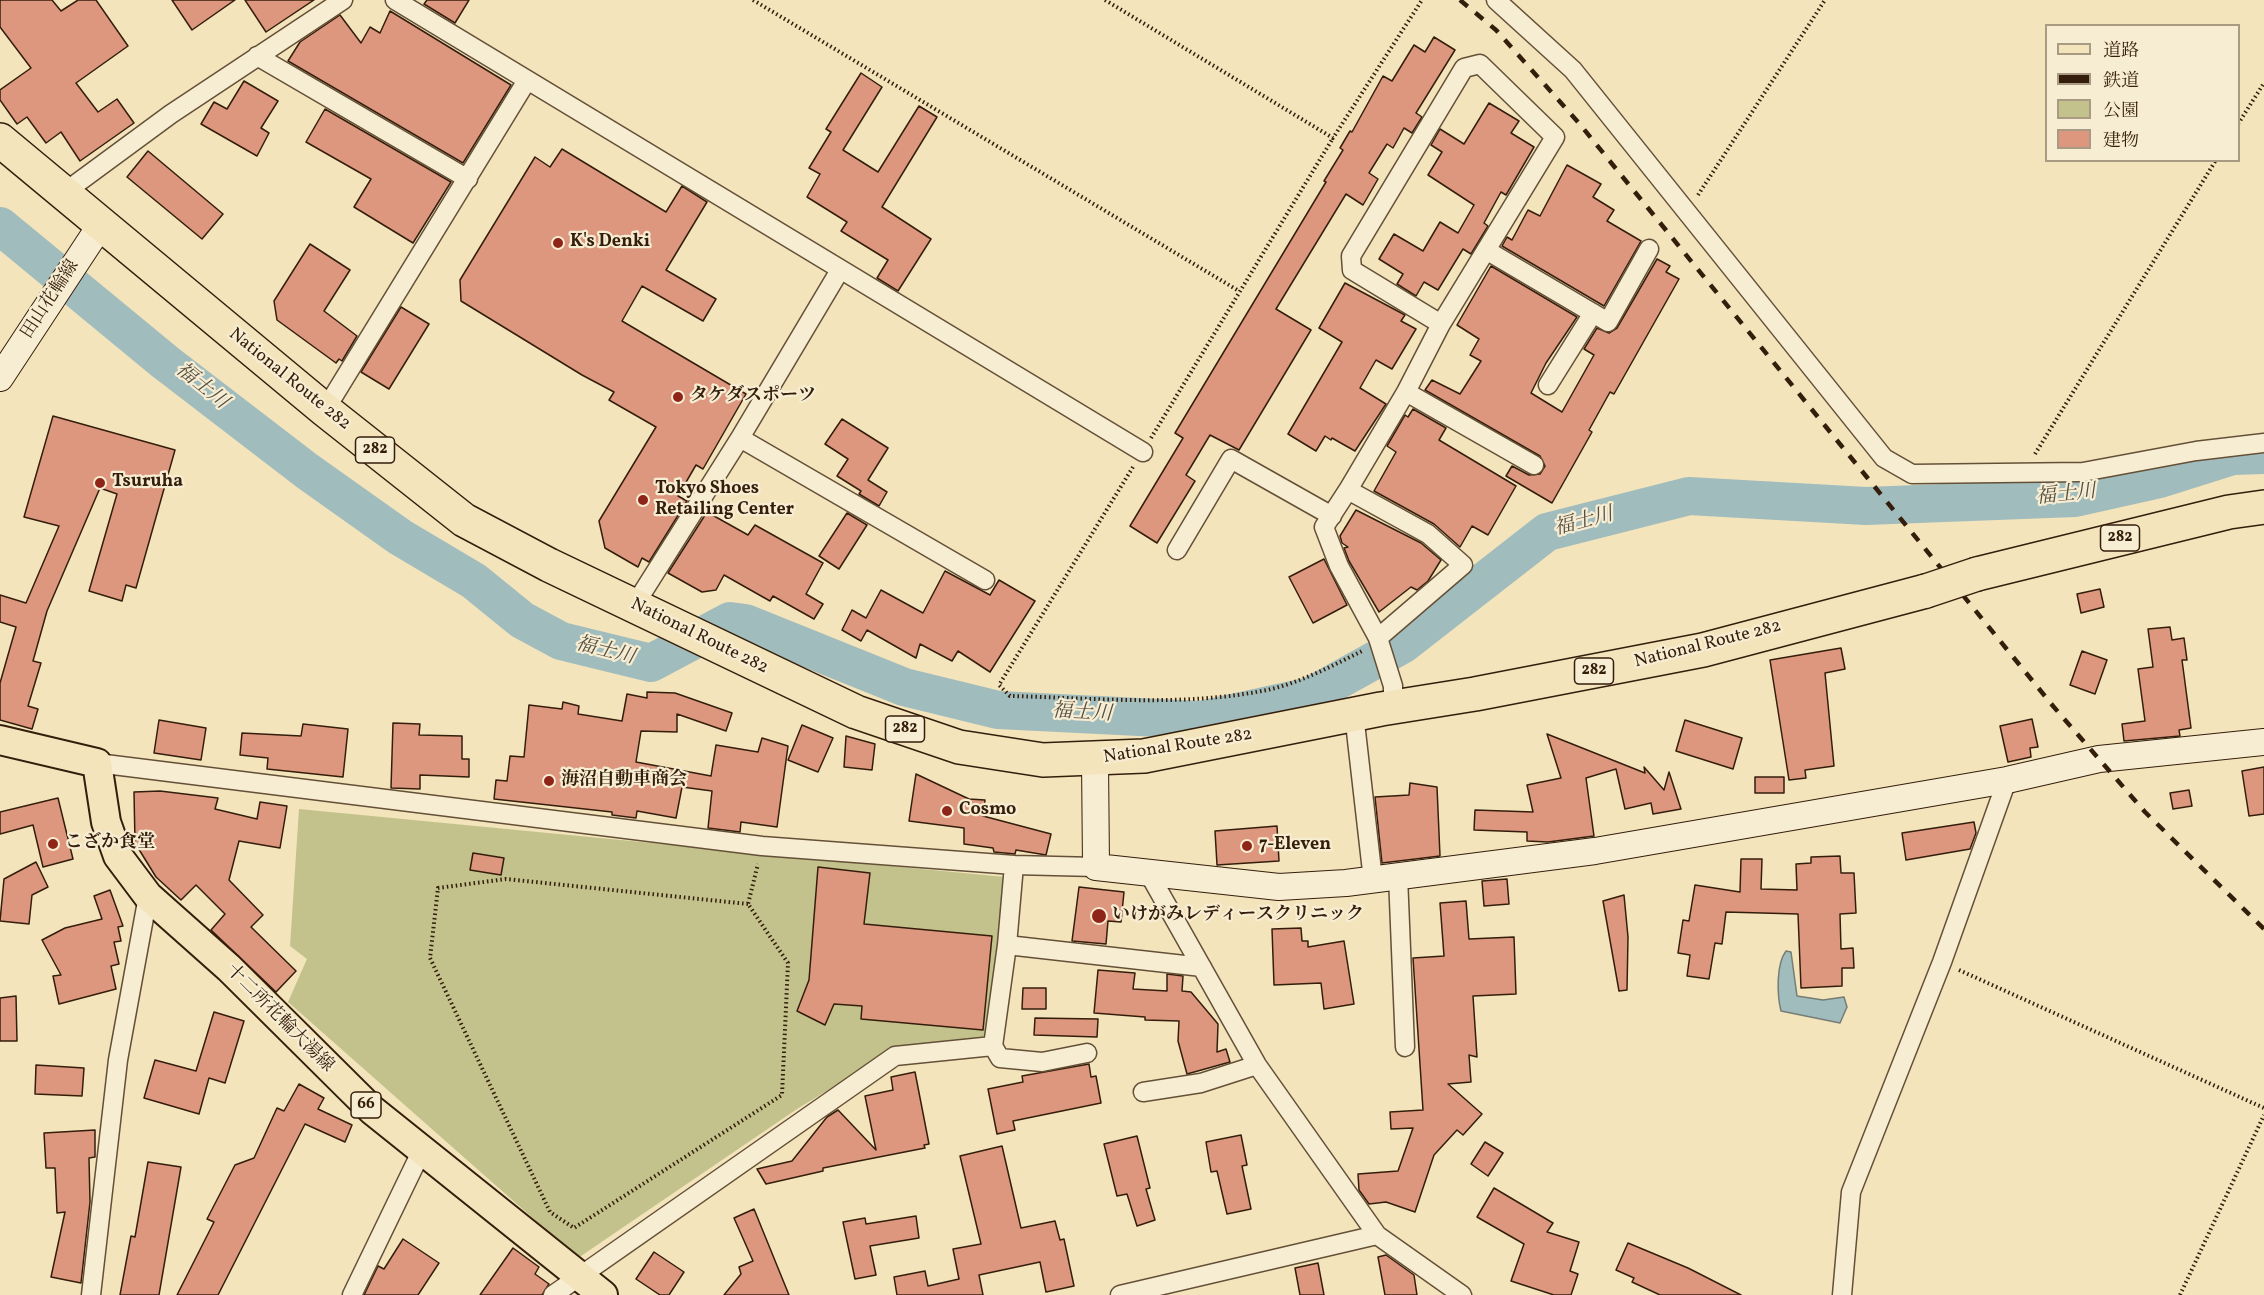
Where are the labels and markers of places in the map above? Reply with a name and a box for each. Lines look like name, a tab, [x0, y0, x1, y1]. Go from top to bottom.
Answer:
place label: K's Denki	[570, 232, 650, 254]
marker: K's Denki	[551, 236, 565, 250]
place label: タケダスポーツ	[690, 386, 816, 408]
marker: タケダスポーツ	[671, 390, 685, 404]
place label: Tsuruha	[112, 472, 183, 494]
marker: Tsuruha	[93, 476, 107, 490]
place label: Tokyo Shoes Retailing Center	[655, 479, 794, 522]
marker: Tokyo Shoes Retailing Center	[636, 493, 650, 507]
place label: 海沼自動車商会	[561, 770, 687, 792]
marker: 海沼自動車商会	[542, 774, 556, 788]
place label: Cosmo	[959, 800, 1016, 822]
marker: Cosmo	[940, 804, 954, 818]
place label: こざか食堂	[65, 833, 155, 855]
place label: 7-Eleven	[1259, 835, 1331, 857]
marker: こざか食堂	[46, 837, 60, 851]
marker: 7-Eleven	[1240, 839, 1254, 853]
place label: いけがみレディースクリニック	[1112, 905, 1364, 927]
marker: いけがみレディースクリニック	[1090, 907, 1108, 925]

